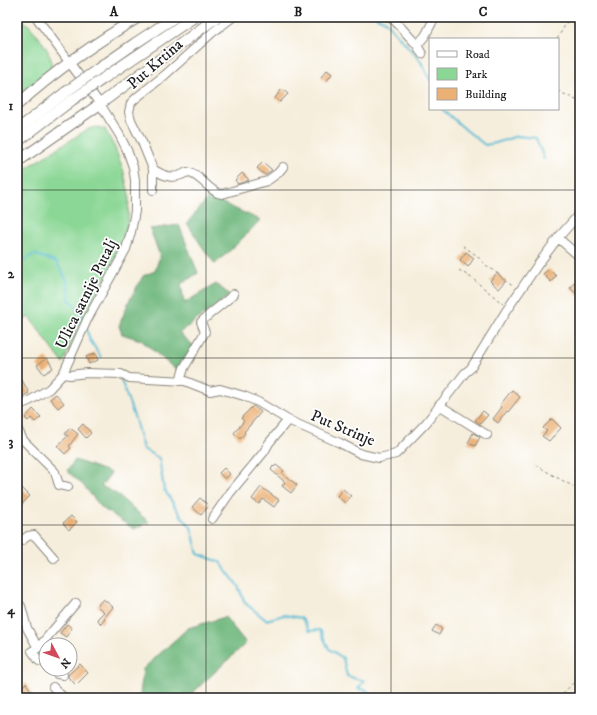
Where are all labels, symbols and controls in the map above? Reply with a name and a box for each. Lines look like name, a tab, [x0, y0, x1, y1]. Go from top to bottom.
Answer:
text: A	[109, 4, 119, 20]
text: B	[294, 4, 302, 20]
text: C	[479, 4, 488, 20]
street label: Put Krtina	[123, 34, 187, 94]
legend	[429, 38, 559, 110]
text: Road	[465, 47, 490, 62]
text: Park	[465, 67, 487, 82]
text: Building	[465, 87, 506, 102]
text: 1	[9, 98, 14, 114]
street label: Ulica satnije Putalj	[51, 236, 121, 352]
text: 2	[8, 266, 15, 282]
street label: Put Strinje	[308, 406, 379, 451]
text: 3	[9, 434, 14, 450]
text: 4	[6, 602, 15, 619]
north arrow	[38, 637, 78, 677]
text: N	[57, 655, 73, 671]

